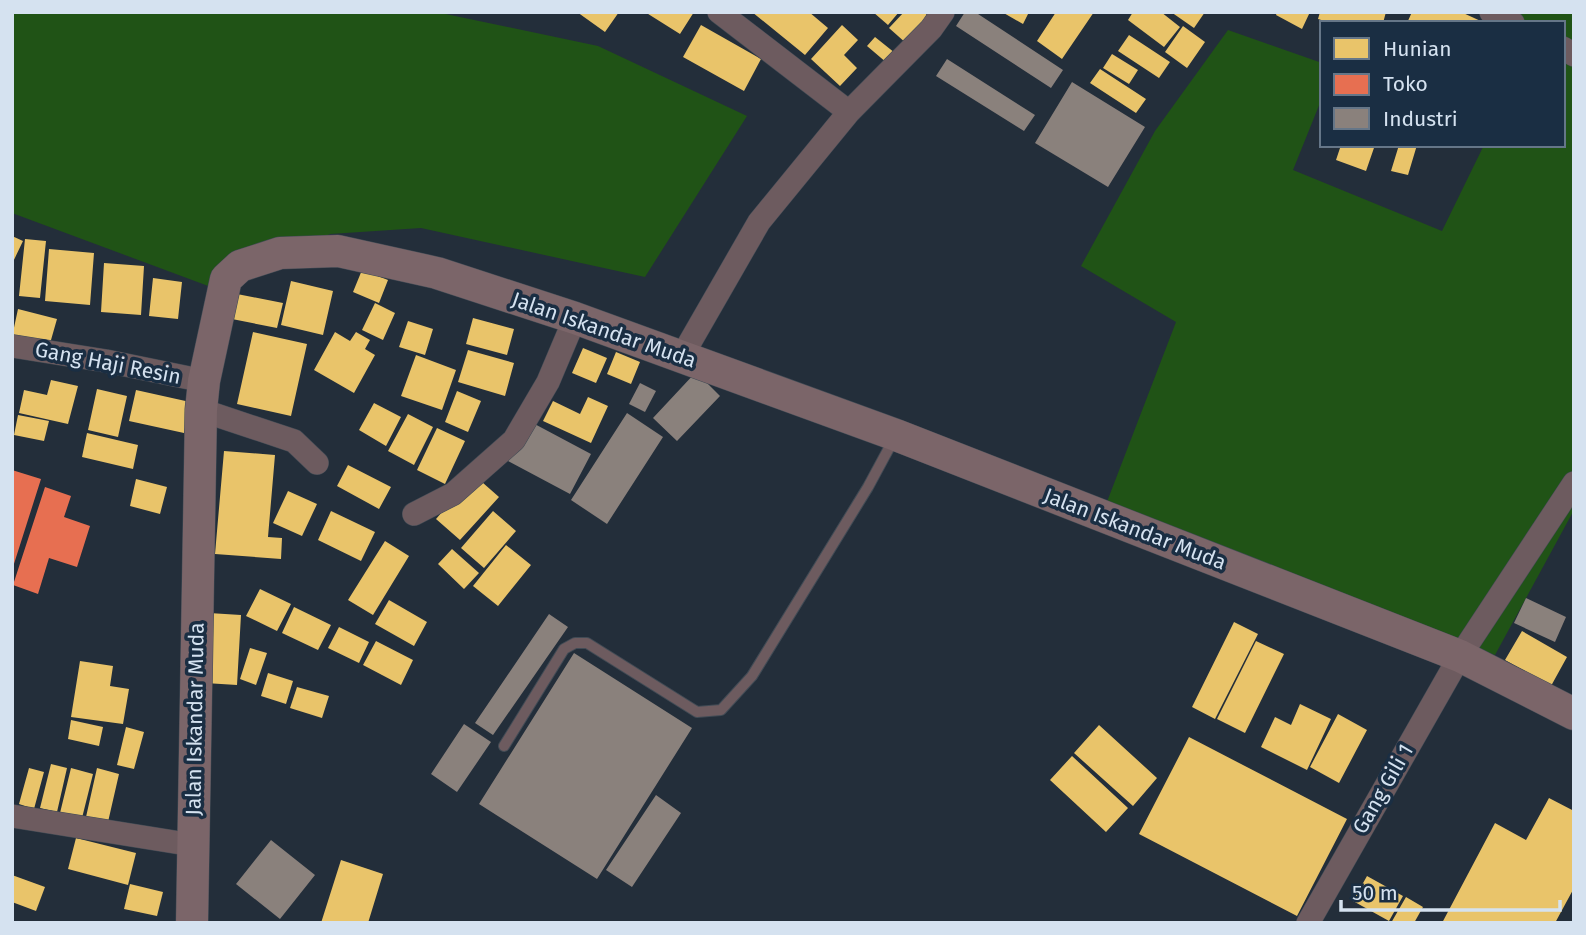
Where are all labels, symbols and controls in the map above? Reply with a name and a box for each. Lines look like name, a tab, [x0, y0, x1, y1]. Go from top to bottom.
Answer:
legend	[1320, 21, 1565, 147]
text: Hunian	[1383, 36, 1451, 62]
text: Toko	[1383, 71, 1428, 97]
text: Industri	[1383, 106, 1458, 132]
street label: Jalan Iskandar Muda	[508, 286, 700, 374]
street label: Gang Haji Resin	[33, 336, 183, 390]
street label: Jalan Iskandar Muda	[1040, 482, 1230, 576]
street label: Jalan Iskandar Muda	[180, 622, 210, 816]
street label: Gang Gili 1	[1347, 739, 1419, 839]
scale bar	[1341, 869, 1560, 913]
text: 50 m	[1352, 880, 1398, 906]

